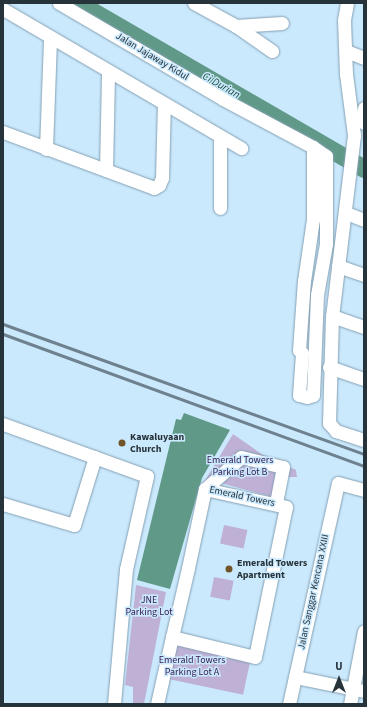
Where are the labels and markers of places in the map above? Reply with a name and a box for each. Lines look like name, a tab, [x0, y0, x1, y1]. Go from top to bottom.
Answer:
place label: Kawaluyaan Church	[130, 431, 184, 454]
marker: Kawaluyaan Church	[117, 438, 127, 448]
place label: Emerald Towers Apartment	[237, 557, 307, 580]
marker: Emerald Towers Apartment	[224, 564, 234, 574]

